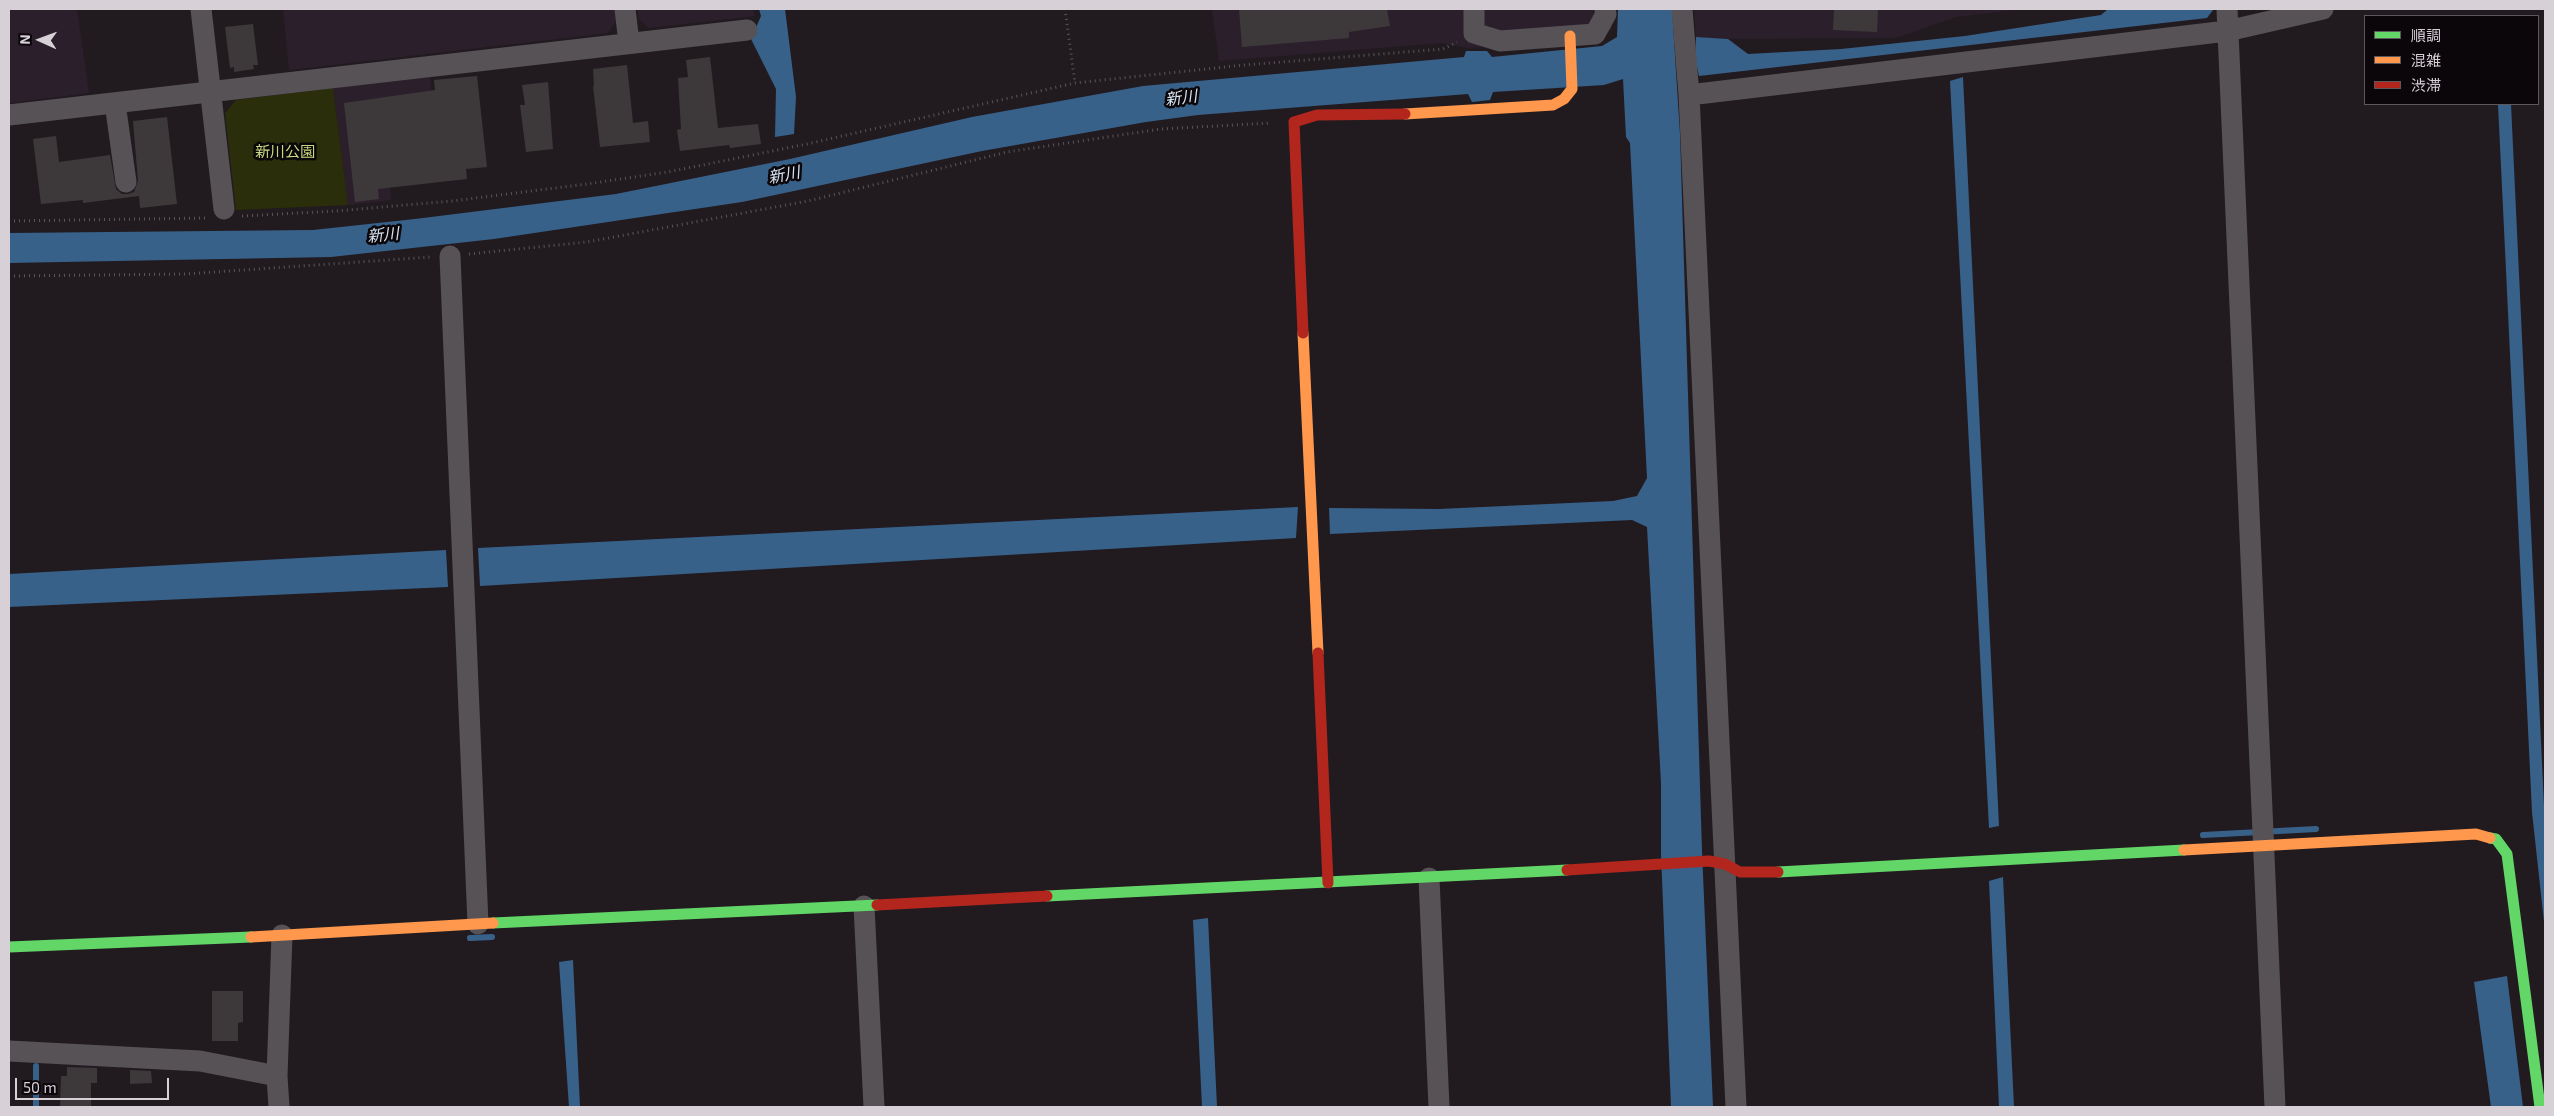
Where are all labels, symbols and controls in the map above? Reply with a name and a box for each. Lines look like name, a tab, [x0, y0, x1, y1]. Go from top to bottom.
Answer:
north arrow	[15, 15, 65, 65]
legend	[2364, 15, 2539, 105]
text: 順調	[2411, 26, 2441, 44]
text: N	[16, 34, 33, 45]
text: 混雑	[2411, 51, 2441, 69]
text: 渋滞	[2411, 76, 2441, 94]
water label: 新川	[1164, 87, 1198, 109]
park label: 新川公園	[255, 143, 315, 161]
water label: 新川	[766, 163, 802, 187]
water label: 新川	[366, 224, 400, 246]
scale bar	[18, 1068, 171, 1100]
text: 50 m	[23, 1078, 57, 1096]

